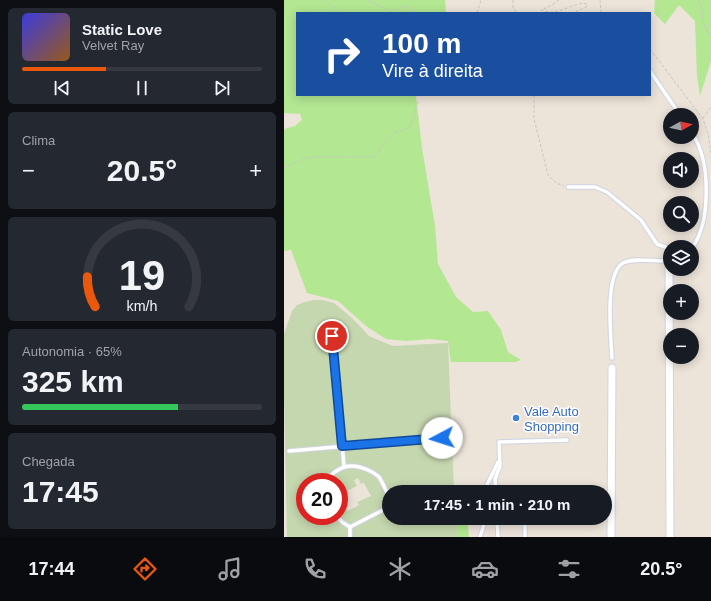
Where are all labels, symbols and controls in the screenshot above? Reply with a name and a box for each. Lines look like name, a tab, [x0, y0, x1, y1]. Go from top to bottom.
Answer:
text: Static Love	[82, 21, 162, 38]
icon: right	[316, 28, 368, 80]
text: 100 m	[382, 28, 461, 59]
text: Velvet Ray	[82, 38, 144, 53]
text: Vire à direita	[382, 61, 483, 81]
icon: previous	[51, 77, 73, 99]
icon: pause	[131, 77, 153, 99]
icon: next	[211, 77, 233, 99]
north arrow	[663, 108, 699, 144]
map controls	[663, 108, 699, 364]
text: Clima	[22, 133, 55, 148]
button: sound	[663, 152, 699, 188]
text: 20.5°	[107, 154, 177, 187]
text: −	[22, 158, 35, 183]
text: +	[249, 158, 262, 183]
button: search	[663, 196, 699, 232]
button: layers	[663, 240, 699, 276]
text: 19	[119, 251, 165, 298]
button: +	[663, 284, 699, 320]
text: km/h	[127, 297, 158, 313]
pin	[315, 319, 349, 353]
icon: arrive	[321, 325, 343, 347]
button: −	[663, 328, 699, 364]
text: Autonomia · 65%	[22, 344, 122, 359]
text: 325 km	[22, 365, 124, 398]
place label: Vale Auto Shopping	[524, 404, 579, 434]
marker: Vale Auto Shopping	[511, 413, 521, 423]
position arrow	[421, 417, 463, 459]
text: Chegada	[22, 454, 75, 469]
speed limit sign: 20	[296, 473, 348, 525]
text: 17:45	[22, 475, 99, 508]
text: 17:45 · 1 min · 210 m	[424, 496, 570, 513]
icon: directions	[131, 555, 159, 583]
icon: music	[216, 555, 244, 583]
icon: phone	[301, 555, 329, 583]
icon: climate	[386, 555, 414, 583]
icon: car	[471, 555, 499, 583]
icon: filters	[555, 555, 583, 583]
text: 17:44	[28, 559, 74, 579]
text: 20.5°	[640, 559, 682, 579]

